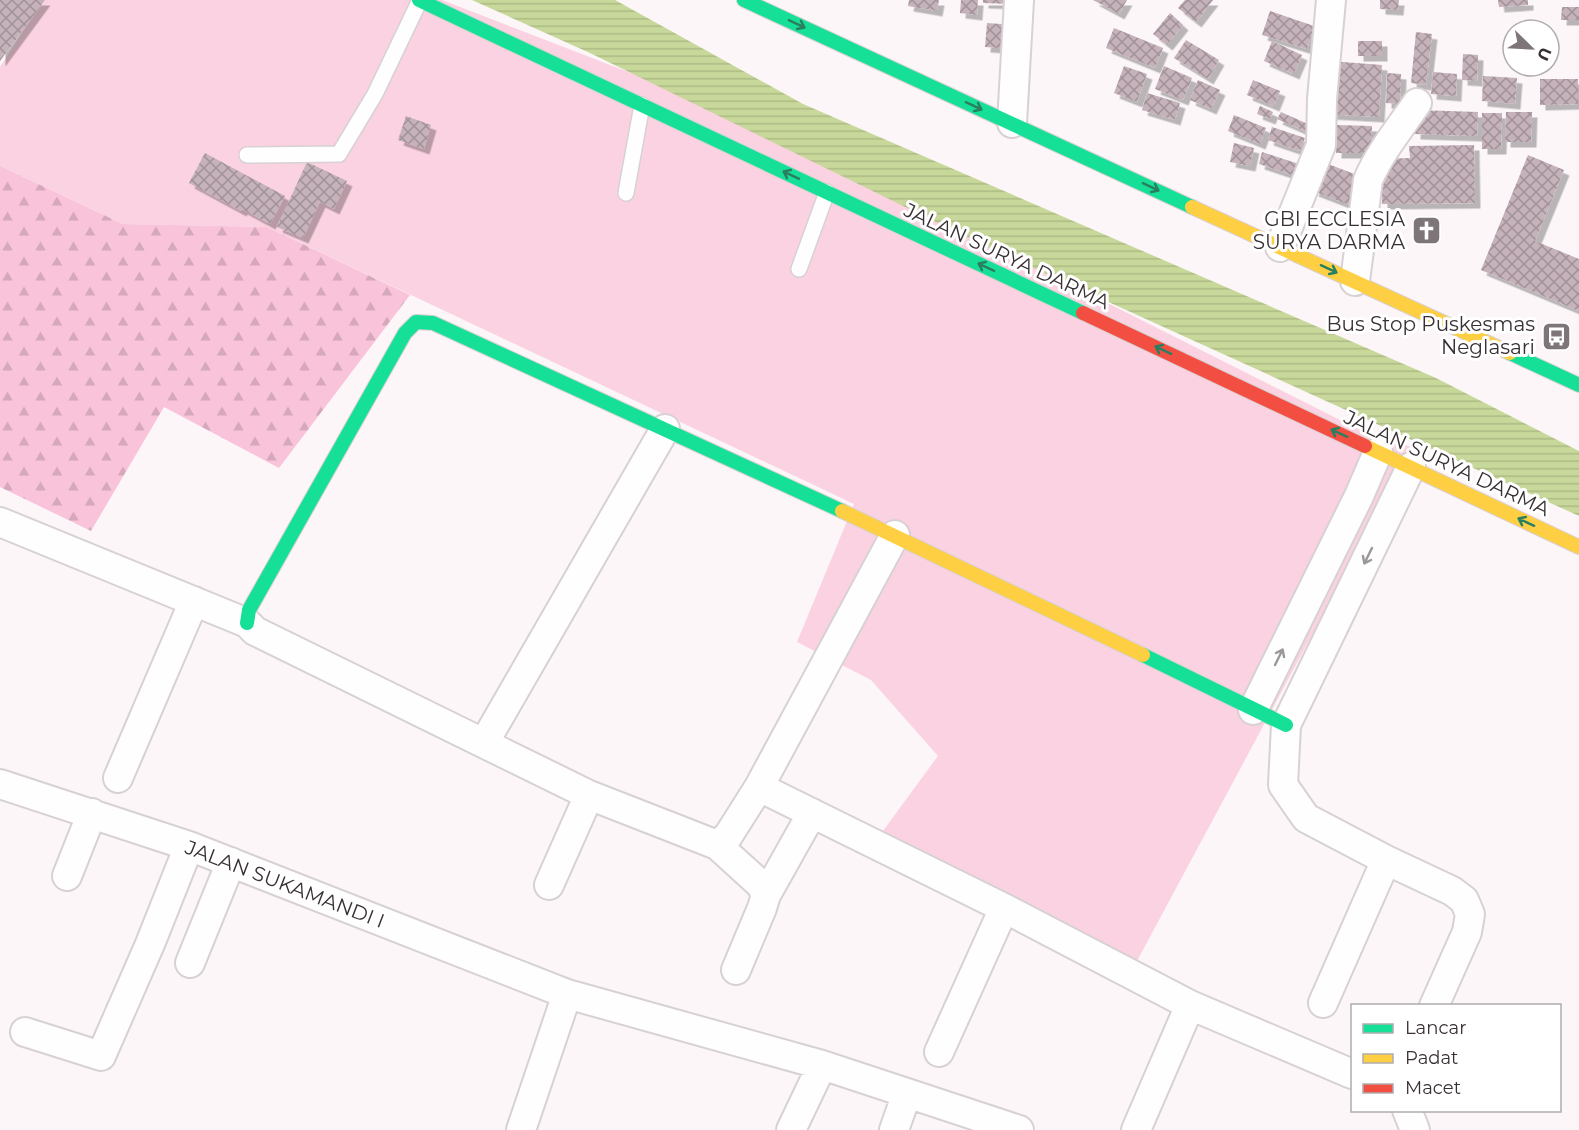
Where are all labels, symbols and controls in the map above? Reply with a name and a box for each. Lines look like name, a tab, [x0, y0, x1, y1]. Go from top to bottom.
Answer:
north arrow	[1501, 18, 1561, 78]
one-way arrow	[788, 19, 806, 31]
text: U	[1533, 44, 1555, 64]
one-way arrow	[965, 101, 983, 112]
one-way arrow	[782, 169, 800, 181]
one-way arrow	[1142, 182, 1160, 194]
street label: JALAN SURYA DARMA	[900, 197, 1114, 314]
place label: GBI ECCLESIA SURYA DARMA	[1253, 207, 1406, 254]
church icon: GBI ECCLESIA SURYA DARMA	[1410, 214, 1442, 246]
one-way arrow	[978, 261, 996, 273]
one-way arrow	[1319, 263, 1337, 275]
place label: Bus Stop Puskesmas Neglasari	[1326, 312, 1535, 359]
bus stop icon: Bus Stop Puskesmas Neglasari	[1540, 320, 1572, 352]
one-way arrow	[1154, 344, 1172, 356]
street label: JALAN SURYA DARMA	[1340, 404, 1554, 521]
one-way arrow	[1331, 427, 1349, 439]
one-way arrow	[1518, 515, 1536, 527]
one-way arrow	[1361, 546, 1373, 564]
one-way arrow	[1274, 649, 1285, 667]
street label: JALAN SUKAMANDI I	[181, 835, 388, 933]
legend	[1351, 1004, 1561, 1112]
text: Lancar	[1405, 1017, 1466, 1039]
text: Padat	[1405, 1047, 1458, 1069]
text: Macet	[1405, 1077, 1461, 1099]

